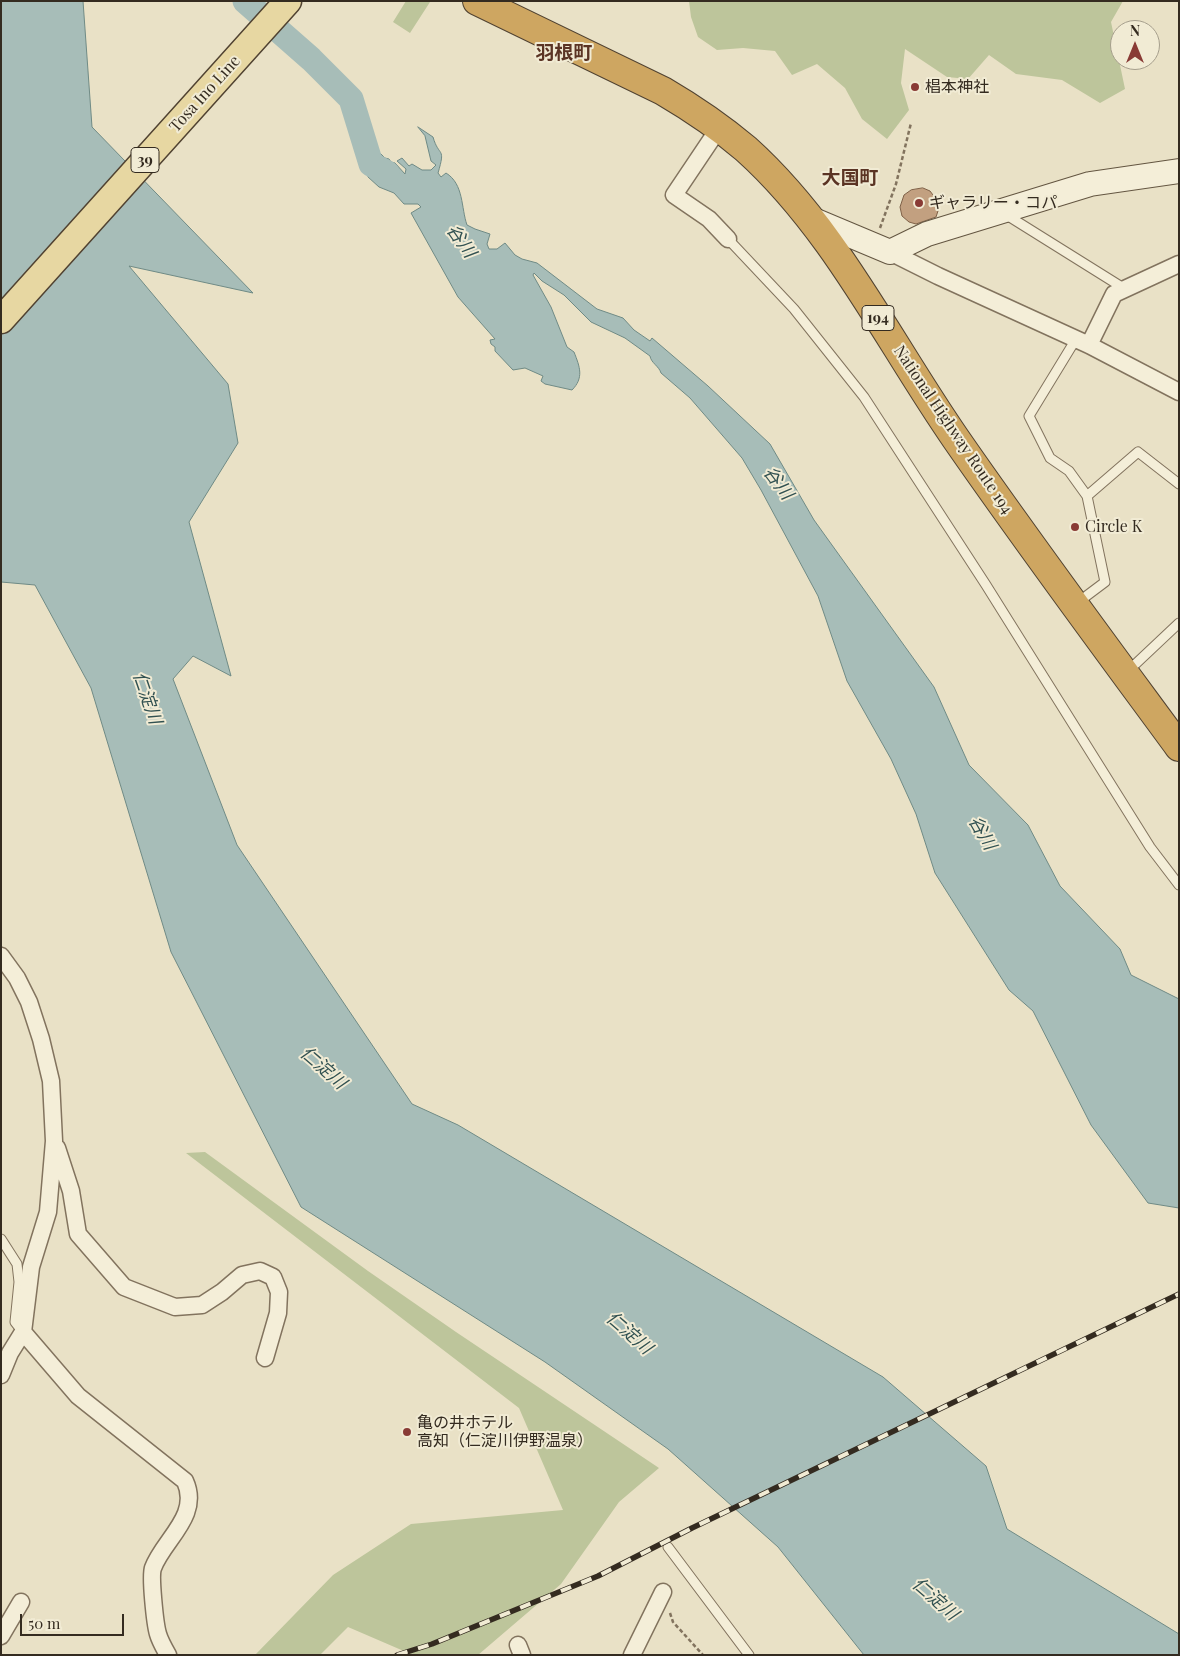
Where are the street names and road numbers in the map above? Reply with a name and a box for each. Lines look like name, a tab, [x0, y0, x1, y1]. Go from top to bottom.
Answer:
street label: Tosa Ino Line	[166, 52, 244, 136]
road number: 39	[131, 148, 159, 172]
road number: 194	[862, 306, 894, 330]
street label: National Highway Route 194	[889, 342, 1017, 518]

